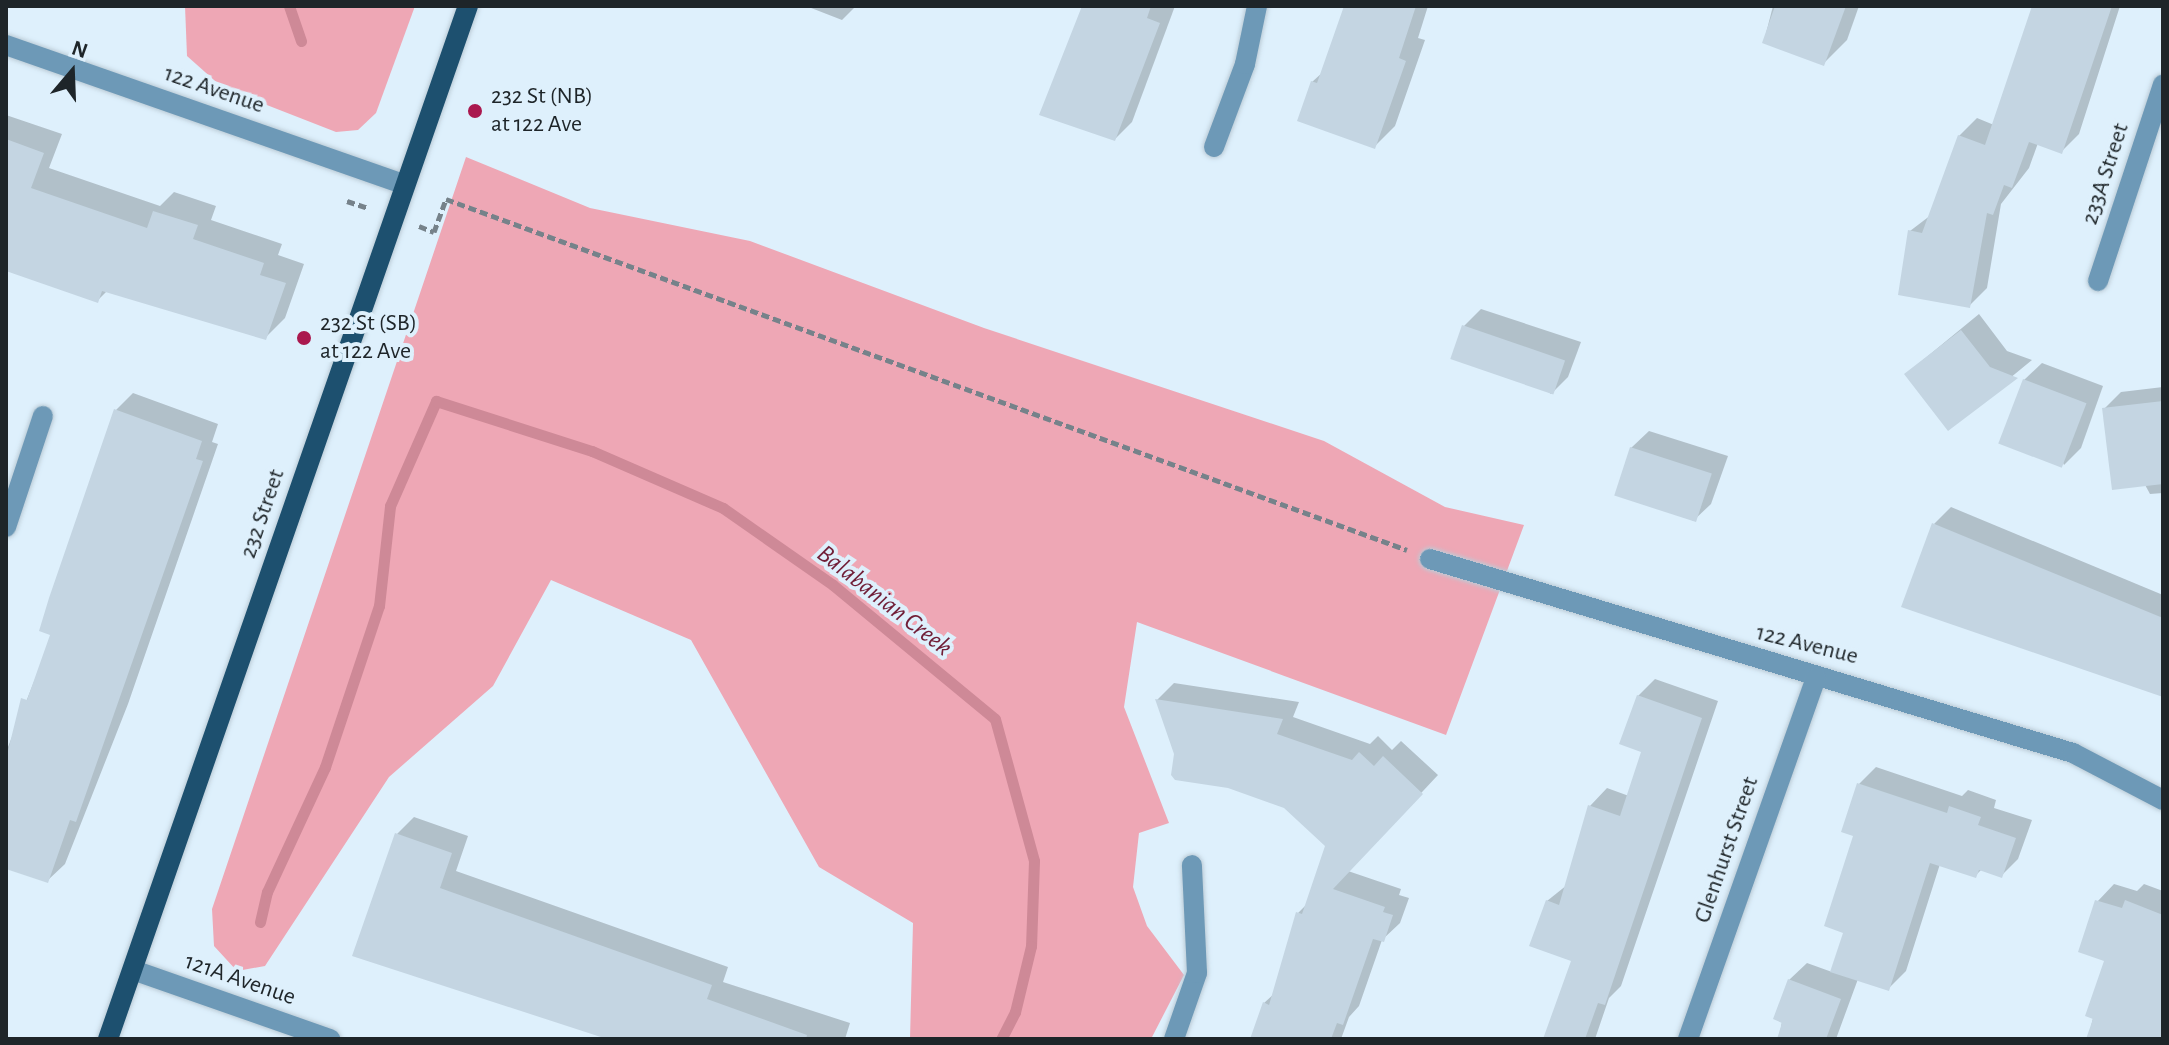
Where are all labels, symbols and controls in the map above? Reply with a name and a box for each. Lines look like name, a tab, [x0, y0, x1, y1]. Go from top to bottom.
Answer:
north arrow	[32, 32, 112, 112]
text: N	[69, 36, 91, 62]
street label: 122 Avenue	[160, 59, 268, 121]
place label: 232 St (NB) at 122 Ave	[491, 83, 593, 139]
marker: 232 St (NB) at 122 Ave	[466, 102, 484, 120]
street label: 233A Street	[2076, 120, 2136, 228]
place label: 232 St (SB) at 122 Ave	[320, 310, 417, 366]
marker: 232 St (SB) at 122 Ave	[295, 329, 313, 347]
street label: 232 Street	[234, 466, 292, 562]
water label: Balabanian Creek	[810, 539, 958, 663]
street label: 122 Avenue	[1753, 618, 1861, 672]
street label: Glenhurst Street	[1689, 773, 1765, 927]
street label: 121A Avenue	[181, 948, 299, 1012]

